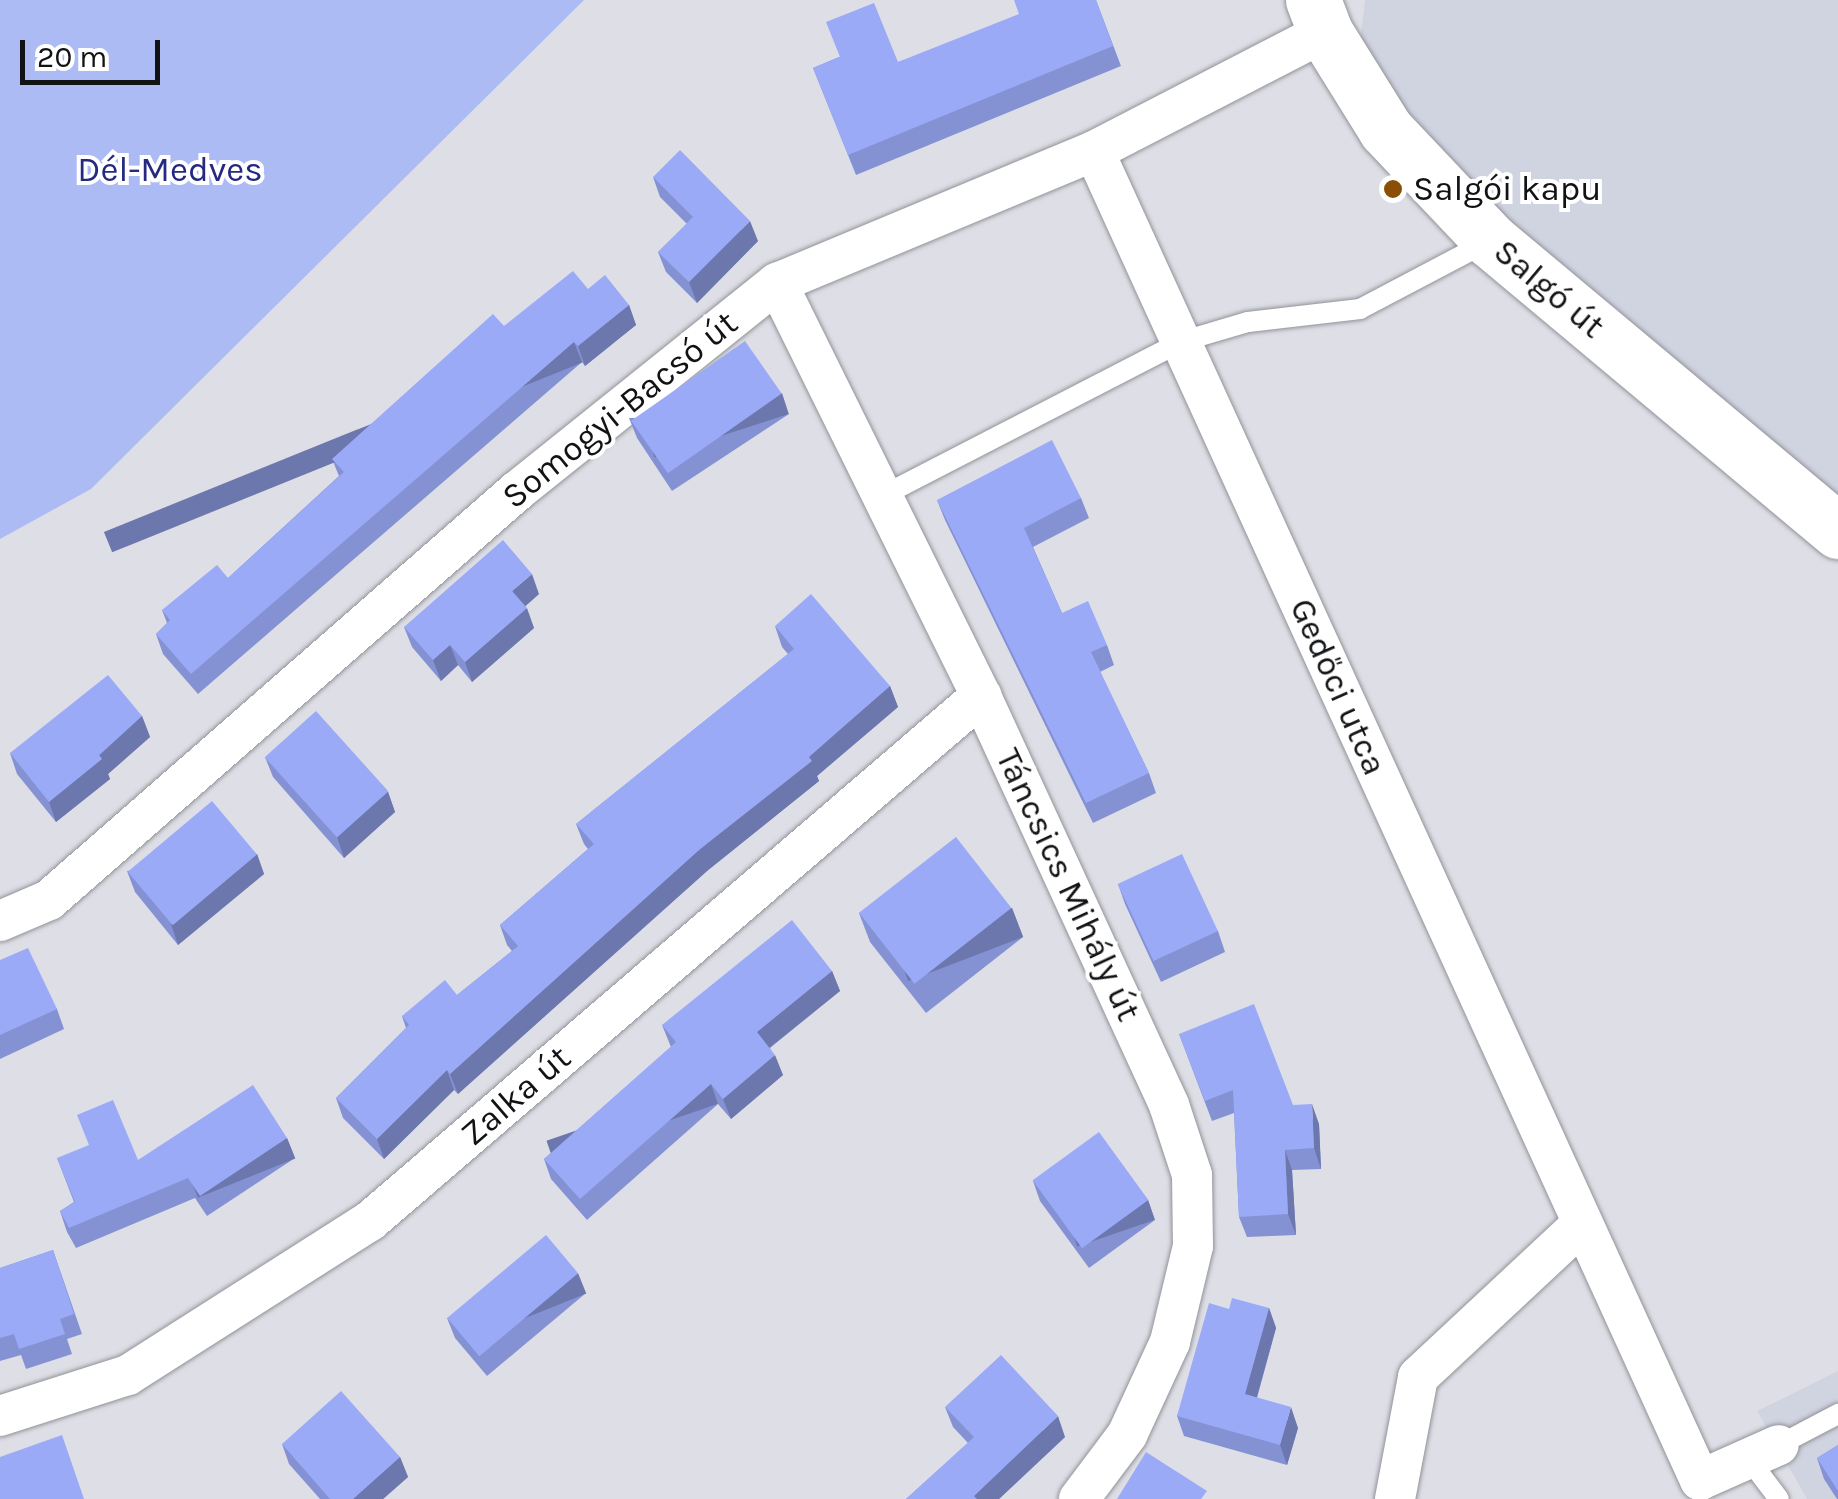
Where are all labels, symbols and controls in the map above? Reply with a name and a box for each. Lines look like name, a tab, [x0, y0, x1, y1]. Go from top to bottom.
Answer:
scale bar	[25, 20, 165, 82]
text: 20 m	[37, 39, 107, 75]
park label: Dél-Medves	[77, 149, 263, 191]
place label: Salgói kapu	[1413, 168, 1601, 210]
marker: Salgói kapu	[1382, 178, 1404, 200]
street label: Salgó út	[1485, 231, 1613, 347]
street label: Somogyi-Bacsó út	[494, 302, 746, 518]
street label: Gedőci utca	[1280, 592, 1396, 782]
street label: Táncsics Mihály út	[986, 742, 1150, 1028]
street label: Zalka út	[453, 1037, 579, 1155]

